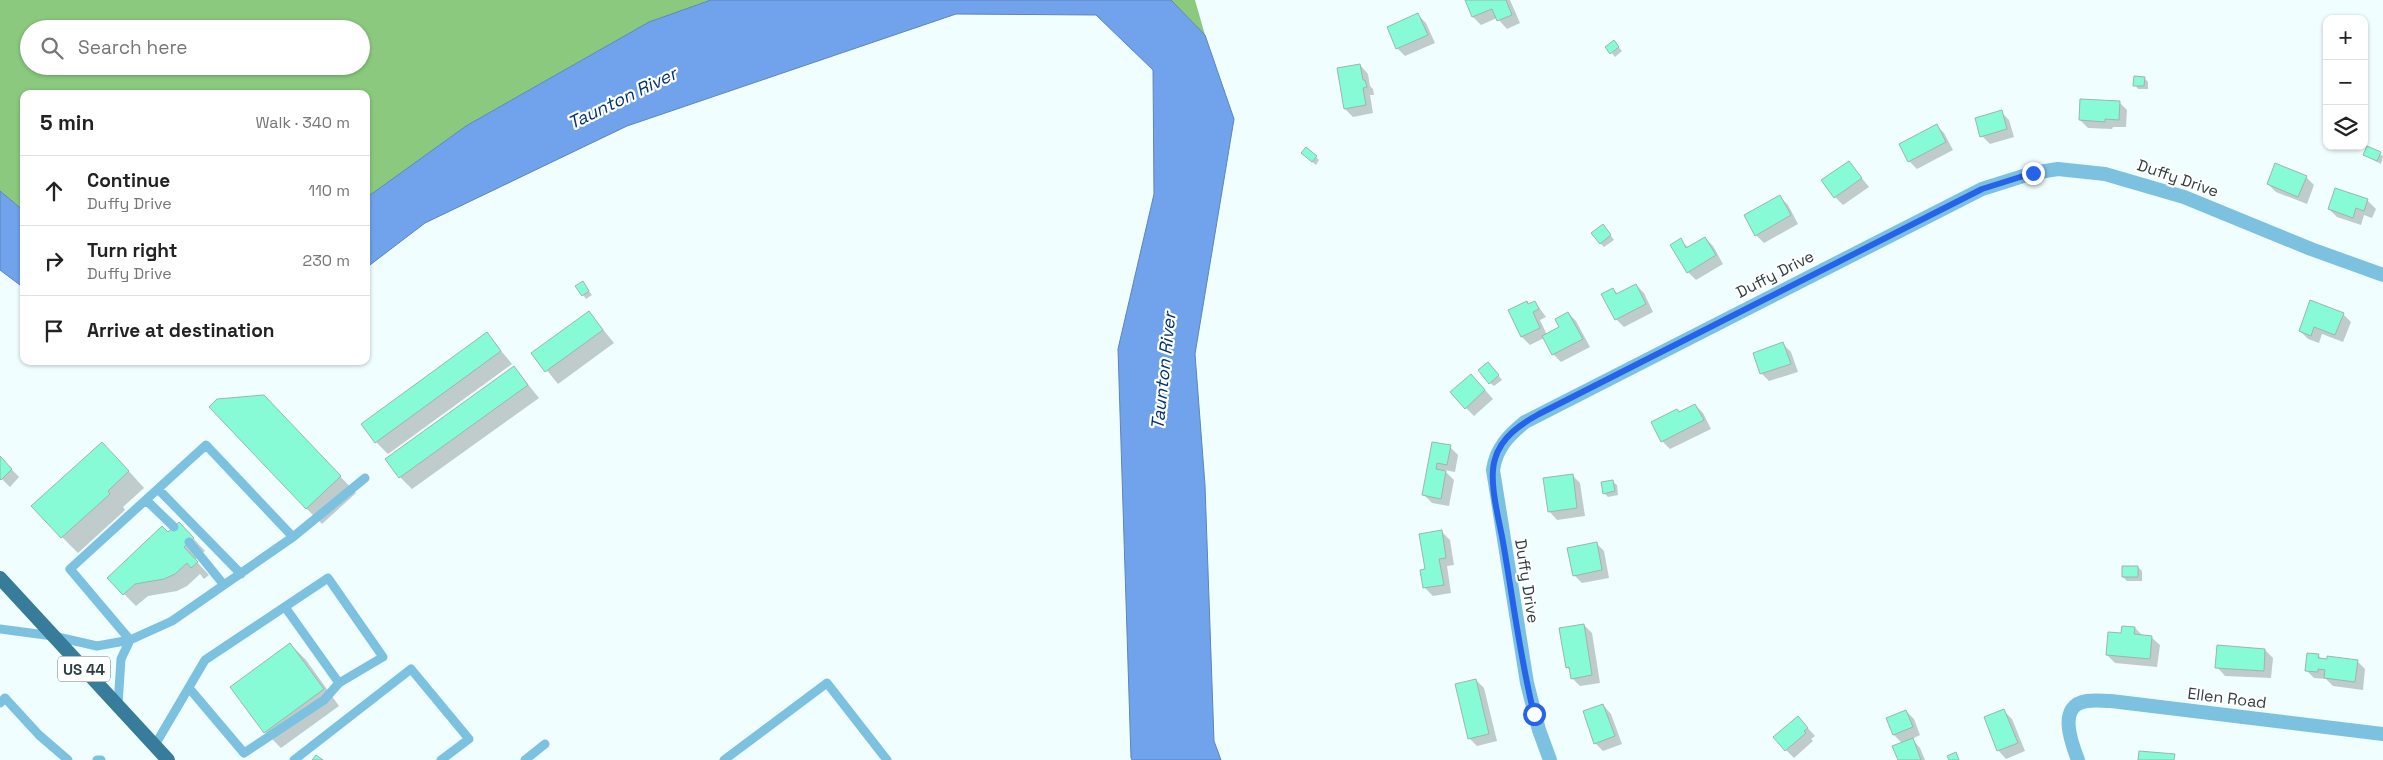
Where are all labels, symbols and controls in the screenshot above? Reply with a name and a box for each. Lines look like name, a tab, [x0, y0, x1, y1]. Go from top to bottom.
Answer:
map controls	[2323, 15, 2368, 150]
button: +	[2323, 15, 2368, 60]
search box	[20, 20, 370, 75]
icon: search	[38, 34, 66, 62]
text: Search here	[78, 35, 188, 60]
button: −	[2323, 60, 2368, 105]
water label: Taunton River	[564, 61, 682, 134]
button: layers	[2323, 105, 2368, 150]
text: 5 min	[40, 109, 94, 136]
text: Walk · 340 m	[255, 112, 350, 133]
street label: Duffy Drive	[2134, 154, 2222, 202]
route end	[2022, 162, 2045, 185]
text: Continue	[87, 168, 170, 193]
icon: ahead	[40, 177, 68, 205]
text: 110 m	[308, 180, 350, 201]
text: Duffy Drive	[87, 193, 172, 214]
text: Turn right	[87, 238, 177, 263]
street label: Duffy Drive	[1732, 245, 1818, 303]
icon: right	[40, 247, 68, 275]
text: 230 m	[303, 250, 350, 271]
text: Duffy Drive	[87, 263, 172, 284]
water label: Taunton River	[1145, 309, 1181, 431]
icon: arrive	[40, 317, 68, 345]
text: Arrive at destination	[87, 318, 275, 343]
street label: Duffy Drive	[1510, 537, 1544, 625]
road number: US 44	[58, 656, 110, 682]
street label: Ellen Road	[2186, 683, 2268, 713]
route start	[1523, 703, 1546, 726]

